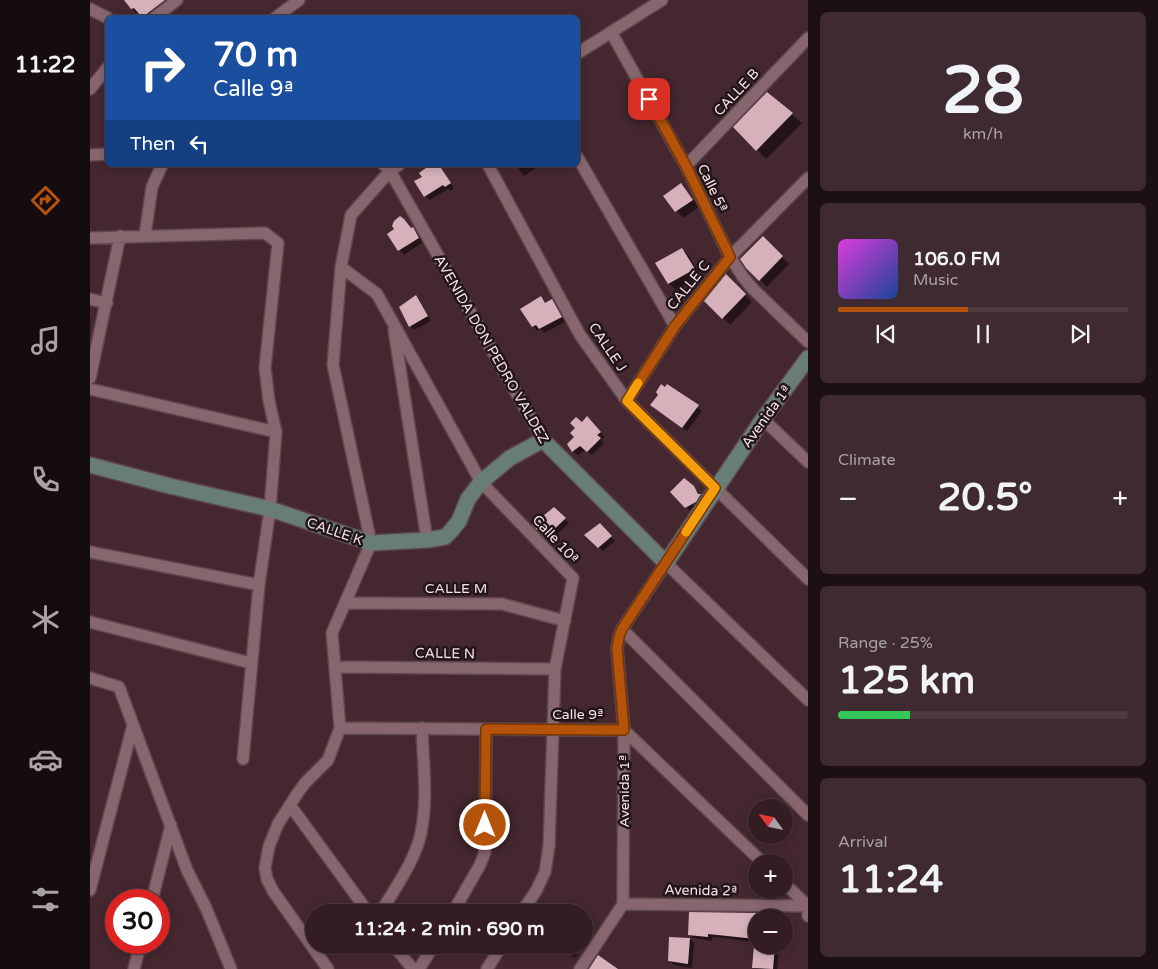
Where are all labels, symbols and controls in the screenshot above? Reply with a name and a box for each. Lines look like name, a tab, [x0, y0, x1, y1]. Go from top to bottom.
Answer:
text: 70 m	[213, 34, 298, 76]
icon: right	[130, 35, 195, 100]
text: 11:22	[15, 52, 75, 78]
text: 28	[942, 52, 1024, 131]
street label: CALLE B	[710, 65, 763, 120]
text: Calle 9ª	[213, 76, 294, 102]
pin	[628, 78, 670, 120]
icon: arrive	[635, 85, 663, 113]
text: km/h	[963, 124, 1003, 144]
icon: left	[185, 130, 213, 158]
text: Then	[130, 133, 175, 155]
street label: Calle 5ª	[694, 161, 731, 215]
icon: directions	[28, 183, 63, 218]
text: 106.0 FM	[913, 248, 1001, 270]
street label: AVENIDA DON PEDRO VALDEZ	[431, 252, 553, 447]
street label: CALLE C	[663, 257, 714, 313]
text: Music	[913, 270, 958, 290]
street label: CALLE J	[585, 320, 630, 375]
icon: previous	[872, 320, 900, 348]
icon: pause	[969, 320, 997, 348]
icon: next	[1066, 320, 1094, 348]
icon: music	[28, 323, 63, 358]
street label: Avenida 1ª	[738, 382, 795, 451]
text: Climate	[838, 450, 896, 470]
icon: phone	[28, 462, 63, 497]
text: 20.5°	[938, 475, 1033, 521]
text: −	[838, 482, 858, 516]
text: +	[1112, 482, 1128, 516]
street label: Calle 10ª	[529, 511, 582, 567]
street label: CALLE K	[305, 514, 365, 549]
street label: CALLE M	[425, 580, 487, 597]
icon: climate	[28, 602, 63, 637]
text: Range · 25%	[838, 633, 933, 653]
street label: CALLE N	[415, 644, 475, 663]
text: 125 km	[838, 658, 975, 704]
street label: Calle 9ª	[552, 706, 604, 723]
icon: car	[28, 742, 63, 777]
street label: Avenida 1ª	[616, 754, 633, 828]
position arrow	[458, 798, 510, 850]
north arrow	[748, 799, 792, 844]
map controls	[748, 799, 793, 954]
text: Arrival	[838, 832, 887, 852]
button: +	[748, 854, 793, 899]
text: 11:24	[838, 857, 943, 903]
street label: Avenida 2ª	[664, 881, 738, 900]
icon: filters	[28, 882, 63, 917]
speed limit sign: 30	[105, 889, 170, 954]
button: −	[748, 909, 793, 954]
text: 11:24 · 2 min · 690 m	[353, 918, 545, 940]

